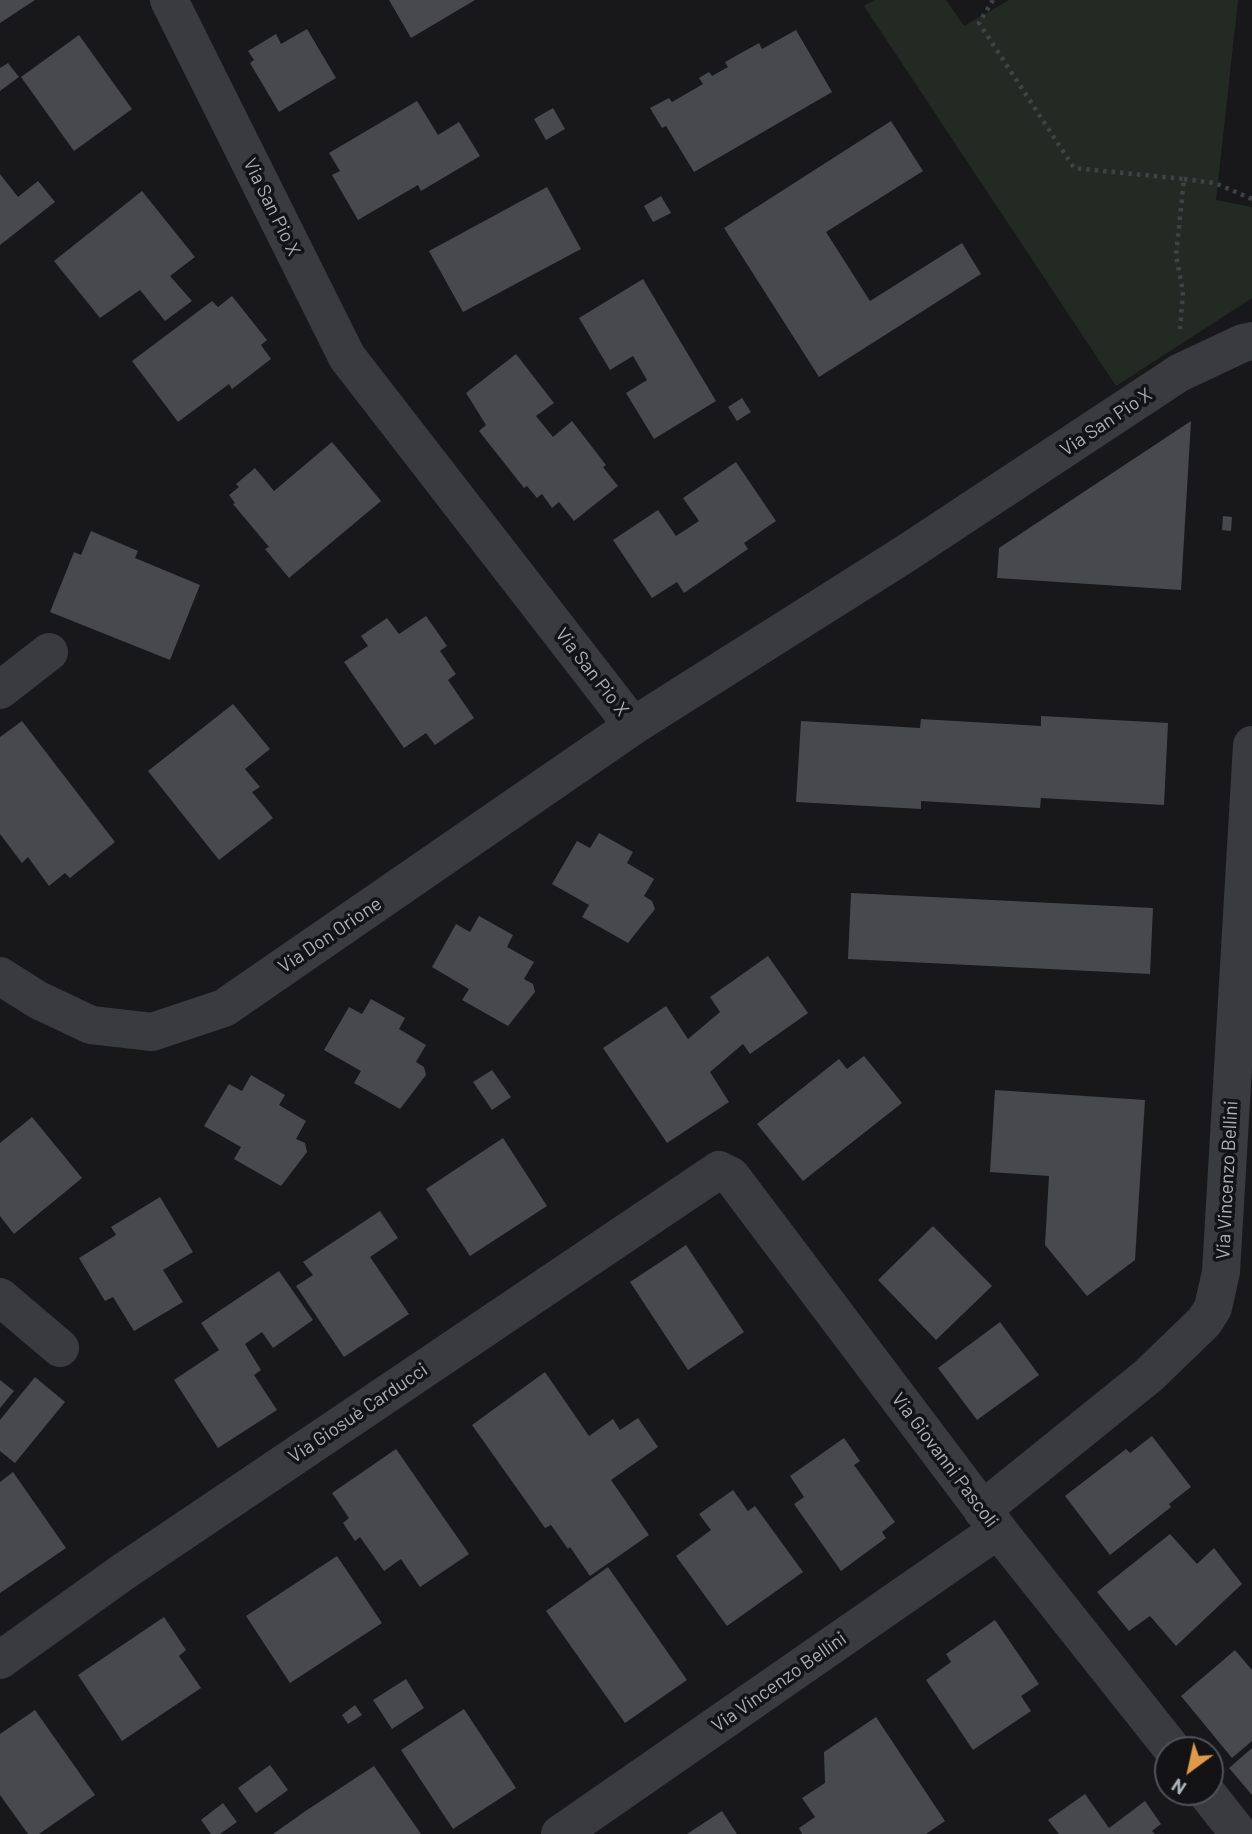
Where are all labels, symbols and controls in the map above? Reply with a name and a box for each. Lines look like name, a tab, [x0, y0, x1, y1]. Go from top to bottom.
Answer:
street label: Via San Pio X	[239, 154, 305, 260]
street label: Via San Pio X	[1056, 383, 1156, 461]
street label: Via San Pio X	[550, 623, 634, 721]
street label: Via Don Orione	[274, 892, 386, 978]
street label: Via Vincenzo Bellini	[1211, 1100, 1243, 1260]
street label: Via Giosuè Carducci	[284, 1358, 432, 1468]
street label: Via Giovanni Pascoli	[887, 1388, 1003, 1532]
street label: Via Vincenzo Bellini	[707, 1627, 851, 1737]
north arrow	[1154, 1736, 1224, 1806]
text: N	[1167, 1774, 1190, 1800]

